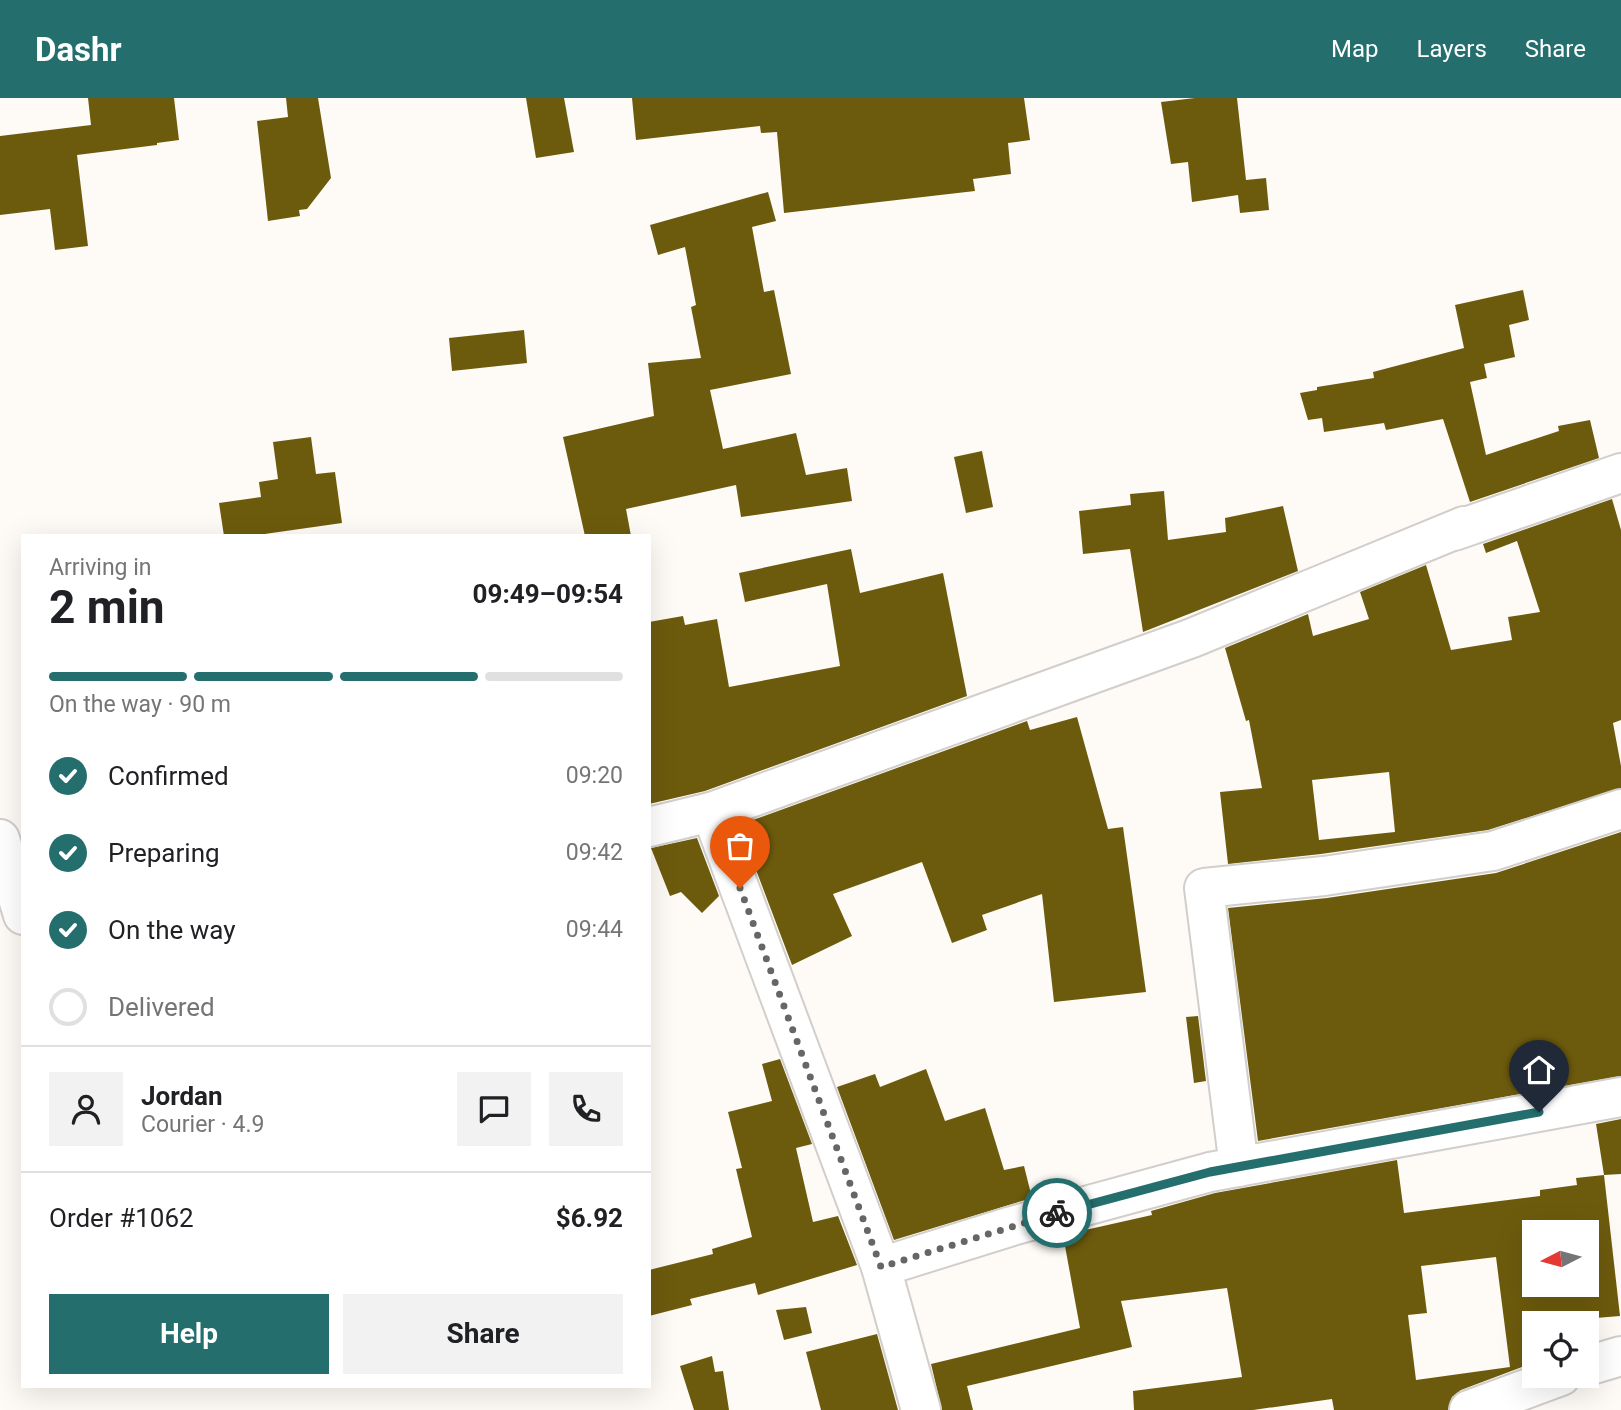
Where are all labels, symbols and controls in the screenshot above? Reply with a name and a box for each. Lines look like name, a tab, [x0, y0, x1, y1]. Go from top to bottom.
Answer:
text: Dashr	[35, 30, 122, 69]
text: Map	[1331, 35, 1379, 63]
text: Layers	[1417, 35, 1487, 63]
text: Share	[1525, 35, 1586, 63]
text: Arriving in	[49, 554, 152, 581]
text: 09:49–09:54	[473, 579, 623, 609]
text: 2 min	[49, 580, 165, 634]
text: On the way · 90 m	[49, 691, 231, 718]
icon: check	[49, 757, 87, 795]
text: Confirmed	[108, 761, 229, 791]
text: 09:20	[566, 762, 623, 789]
pin	[710, 816, 770, 888]
icon: bag	[721, 827, 759, 865]
icon: check	[49, 834, 87, 872]
text: Preparing	[108, 838, 220, 868]
text: 09:42	[566, 839, 623, 866]
icon: check	[49, 911, 87, 949]
text: On the way	[108, 915, 236, 945]
text: 09:44	[566, 916, 623, 943]
text: Delivered	[108, 992, 215, 1022]
pin	[1509, 1040, 1569, 1112]
icon: home	[1520, 1051, 1558, 1089]
button: person	[49, 1072, 123, 1146]
button: chat	[457, 1072, 531, 1146]
button: phone	[549, 1072, 623, 1146]
text: Jordan	[141, 1081, 223, 1111]
text: Courier · 4.9	[141, 1111, 264, 1138]
courier	[1022, 1178, 1092, 1248]
icon: bike	[1038, 1194, 1076, 1232]
text: Order #1062	[49, 1203, 194, 1233]
text: $6.92	[556, 1203, 623, 1233]
north arrow	[1522, 1220, 1600, 1297]
map controls	[1522, 1220, 1599, 1388]
button: Help	[49, 1294, 329, 1374]
button: Share	[343, 1294, 623, 1374]
button: locate	[1522, 1311, 1599, 1388]

